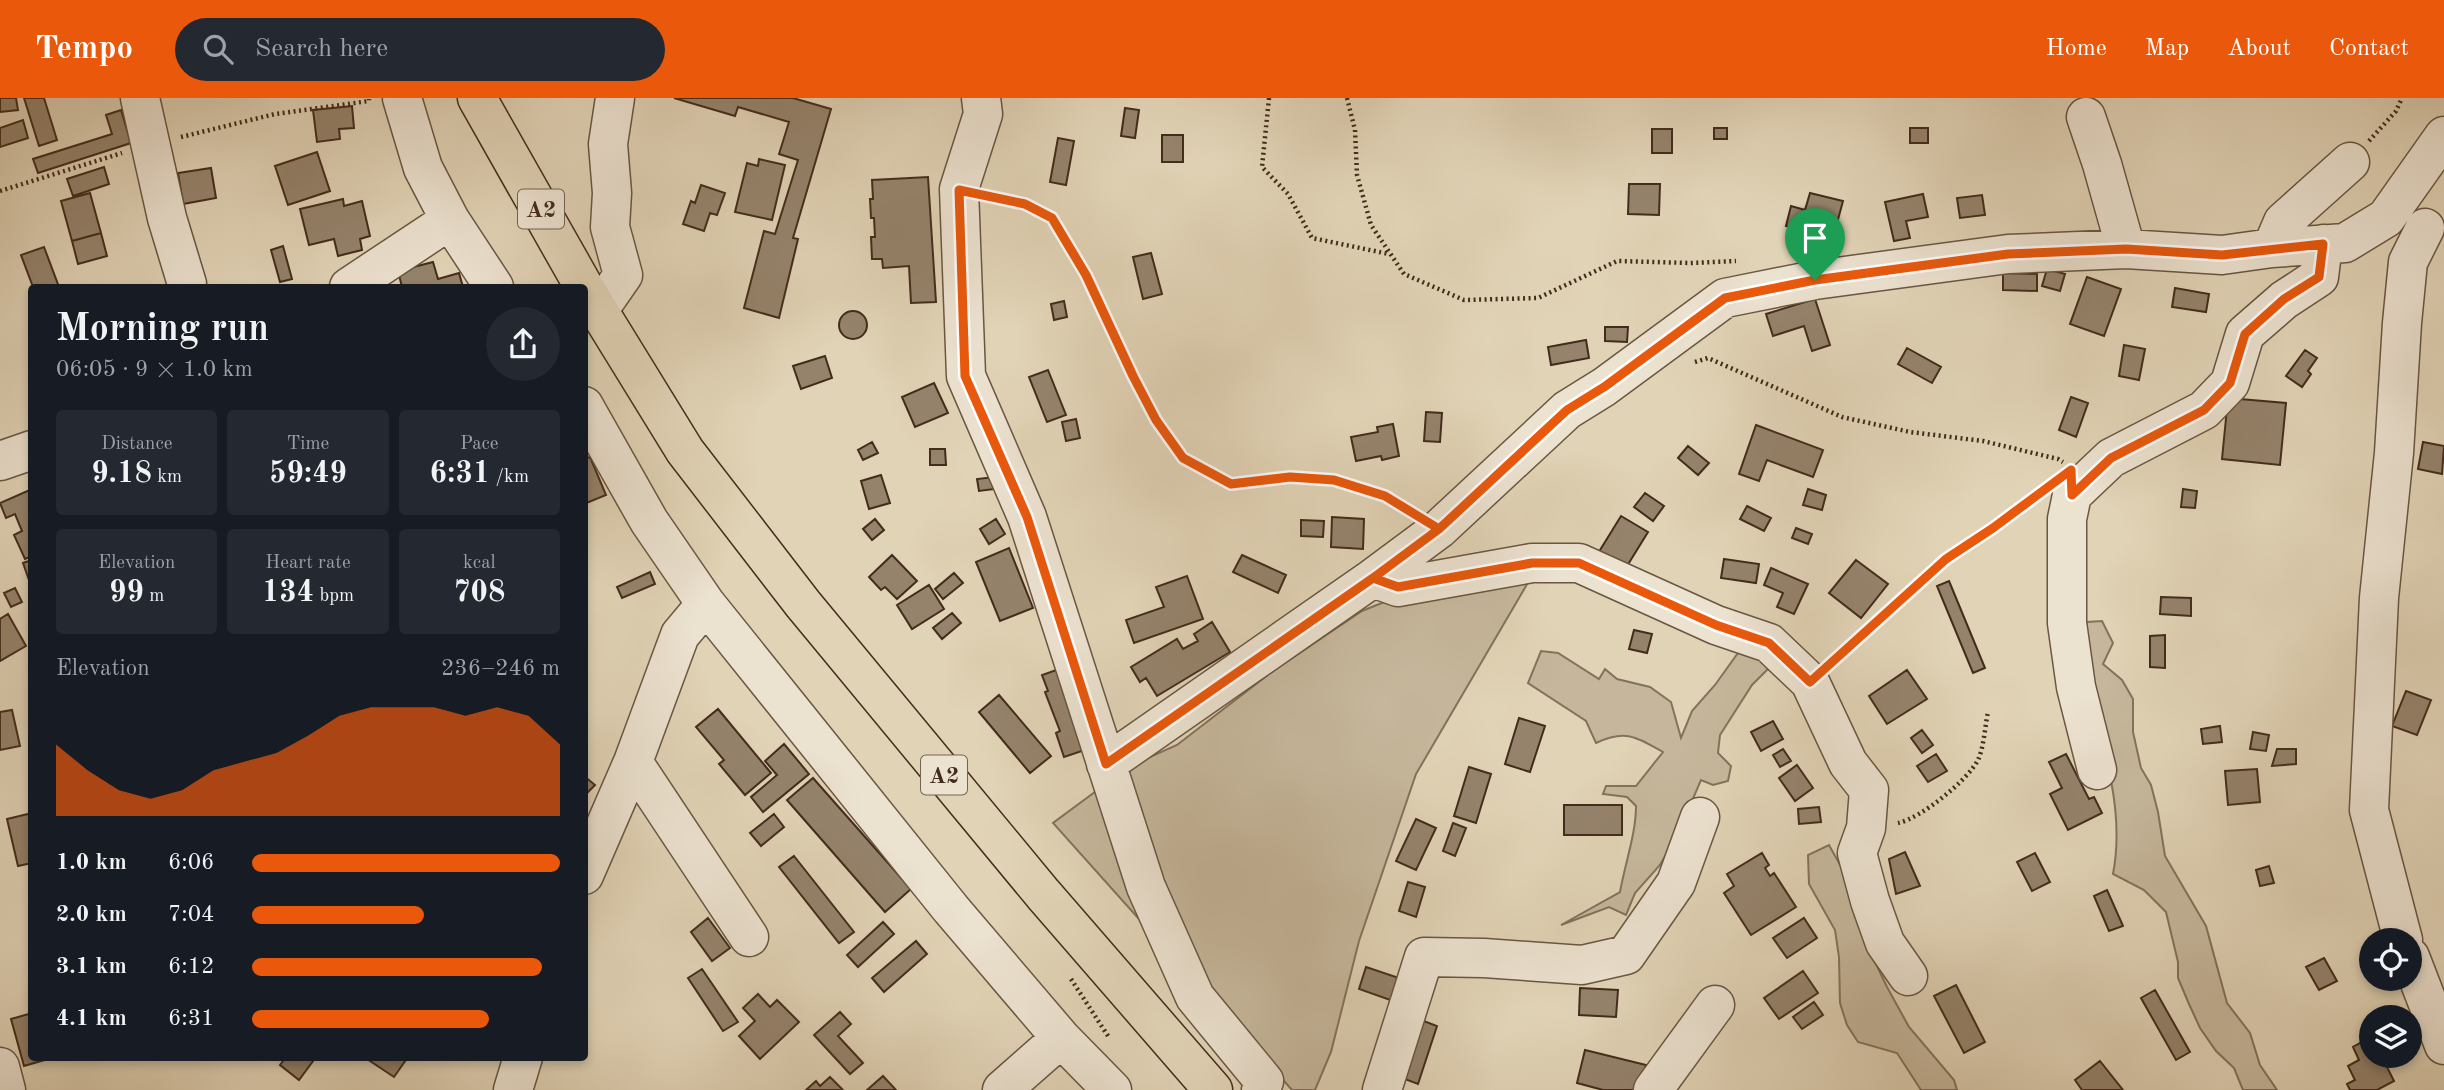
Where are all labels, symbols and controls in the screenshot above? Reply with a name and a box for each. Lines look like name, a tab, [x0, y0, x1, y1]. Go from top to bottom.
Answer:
search box	[175, 18, 665, 81]
icon: search	[199, 30, 237, 68]
text: Tempo	[35, 33, 133, 66]
text: Search here	[255, 36, 388, 62]
text: Home	[2046, 37, 2107, 61]
text: Map	[2145, 37, 2189, 61]
text: About	[2227, 37, 2291, 61]
text: Contact	[2329, 37, 2409, 61]
road number: A2	[518, 190, 564, 228]
pin	[1785, 208, 1845, 280]
icon: arrive	[1796, 219, 1834, 257]
button: share	[486, 307, 560, 381]
text: Morning run	[56, 311, 269, 349]
text: 06:05 · 9 × 1.0 km	[56, 358, 253, 381]
text: Distance	[101, 435, 172, 454]
text: Time	[287, 435, 329, 454]
text: Pace	[460, 435, 499, 454]
text: 9.18	[91, 459, 152, 489]
text: 59:49	[269, 459, 347, 489]
text: 6:31	[430, 459, 490, 489]
text: km	[152, 468, 182, 487]
text: /km	[490, 468, 529, 487]
text: Elevation	[98, 554, 175, 573]
text: Heart rate	[265, 554, 351, 573]
text: kcal	[463, 554, 496, 573]
text: 99	[109, 578, 144, 608]
text: 134	[262, 578, 314, 608]
text: 708	[453, 578, 505, 608]
text: m	[144, 587, 164, 606]
text: bpm	[314, 587, 354, 606]
text: Elevation	[56, 657, 150, 680]
text: 236–246 m	[441, 657, 560, 680]
road number: A2	[921, 755, 967, 794]
text: 1.0 km	[56, 851, 127, 874]
text: 6:06	[168, 851, 214, 874]
text: 2.0 km	[56, 903, 127, 926]
text: 7:04	[168, 903, 214, 926]
map controls	[2359, 928, 2422, 1068]
button: locate	[2359, 928, 2422, 991]
text: 3.1 km	[56, 955, 127, 978]
text: 6:12	[168, 955, 214, 978]
button: layers	[2359, 1005, 2422, 1068]
text: 4.1 km	[56, 1007, 127, 1030]
text: 6:31	[168, 1007, 214, 1030]

